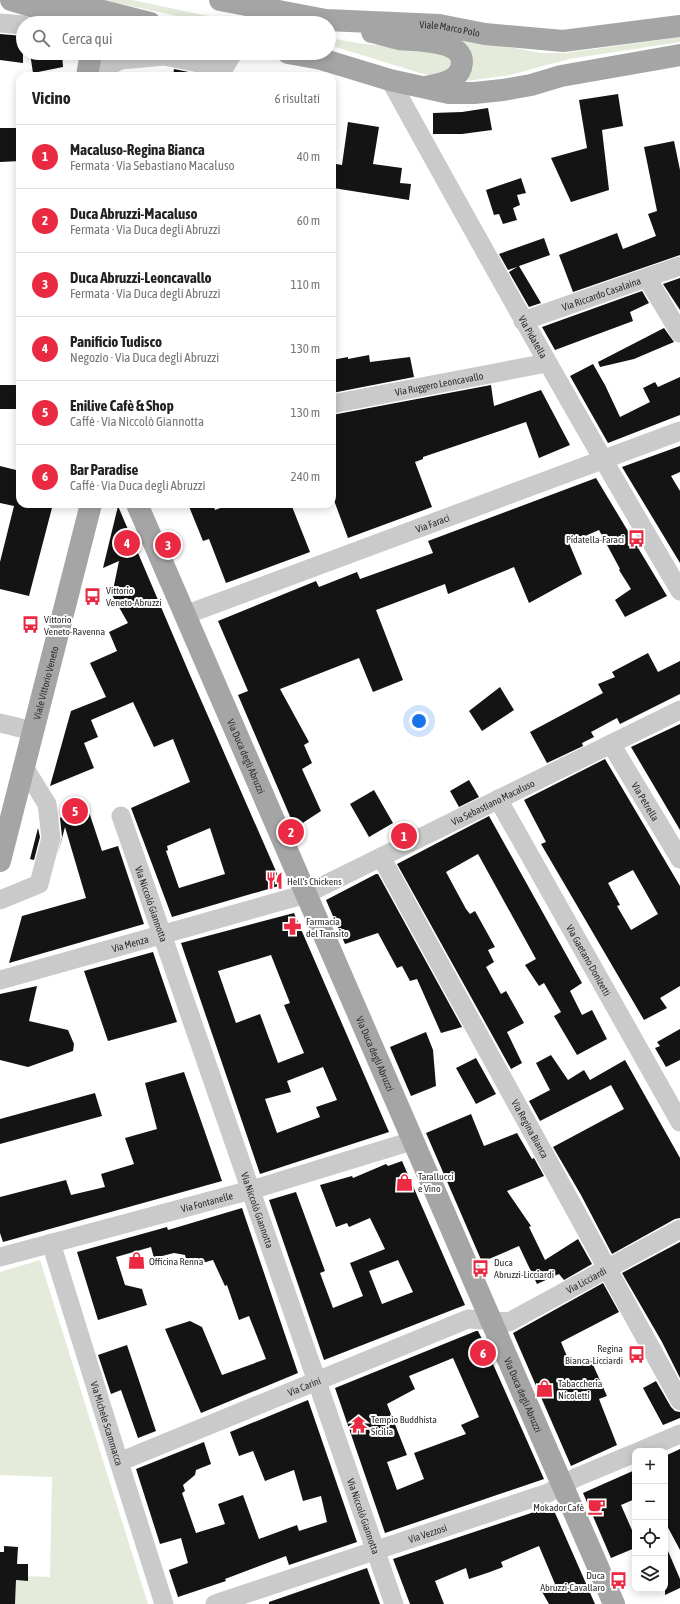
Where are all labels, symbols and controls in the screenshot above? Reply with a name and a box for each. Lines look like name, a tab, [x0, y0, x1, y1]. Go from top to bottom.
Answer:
search box	[16, 16, 336, 60]
street label: Viale Marco Polo	[419, 19, 481, 39]
icon: search	[30, 27, 52, 49]
text: Cerca qui	[62, 30, 112, 47]
text: Vicino	[32, 88, 71, 108]
text: 6 risultati	[274, 91, 320, 106]
text: Macaluso-Regina Bianca	[70, 141, 205, 158]
text: 1	[42, 149, 48, 164]
text: 40 m	[297, 149, 320, 164]
text: Fermata · Via Sebastiano Macaluso	[70, 158, 235, 173]
text: Duca Abruzzi-Macaluso	[70, 205, 197, 222]
text: 2	[42, 213, 48, 228]
text: 60 m	[297, 213, 320, 228]
text: Fermata · Via Duca degli Abruzzi	[70, 222, 221, 237]
text: Duca Abruzzi-Leoncavallo	[70, 269, 212, 286]
street label: Via Riccardo Casalaina	[561, 275, 643, 313]
text: 3	[42, 277, 48, 292]
text: 110 m	[291, 277, 320, 292]
text: Fermata · Via Duca degli Abruzzi	[70, 286, 221, 301]
street label: Via Pidatella	[516, 314, 549, 361]
text: Panificio Tudisco	[70, 333, 162, 350]
text: 4	[42, 341, 48, 356]
text: 130 m	[291, 341, 320, 356]
text: Negozio · Via Duca degli Abruzzi	[70, 350, 219, 365]
street label: Via Ruggero Leoncavallo	[394, 370, 485, 398]
text: Enilive Cafè & Shop	[70, 397, 174, 414]
text: 5	[42, 405, 48, 420]
text: 130 m	[291, 405, 320, 420]
text: Caffè · Via Niccolò Giannotta	[70, 414, 204, 429]
text: Bar Paradise	[70, 461, 138, 478]
text: 6	[42, 469, 48, 484]
text: 240 m	[291, 469, 320, 484]
text: Caffè · Via Duca degli Abruzzi	[70, 478, 205, 493]
street label: Via Faraci	[414, 512, 451, 535]
pin: 4	[114, 528, 140, 558]
bus stop icon: Pidatella-Faraci	[627, 529, 647, 549]
pin: 3	[155, 530, 181, 560]
place label: Pidatella-Faraci	[566, 534, 624, 545]
place label: Vittorio Veneto-Abruzzi	[106, 585, 161, 608]
bus stop icon: Vittorio Veneto-Abruzzi	[83, 586, 103, 606]
place label: Vittorio Veneto-Ravenna	[44, 614, 105, 637]
bus stop icon: Vittorio Veneto-Ravenna	[21, 615, 41, 635]
street label: Viale Vittorio Veneto	[31, 645, 61, 721]
your location	[409, 711, 429, 731]
street label: Via Duca degli Abruzzi	[225, 717, 267, 796]
street label: Via Sebastiano Macaluso	[450, 777, 537, 828]
street label: Via Petrella	[629, 780, 661, 823]
pin: 5	[62, 796, 88, 826]
pin: 2	[278, 817, 304, 847]
pin: 1	[391, 821, 417, 851]
street label: Via Niccolò Giannotta	[133, 865, 169, 944]
restaurant icon: Hell's Chickens	[264, 871, 284, 891]
place label: Hell's Chickens	[287, 876, 342, 887]
place label: Farmacia del Transito	[306, 916, 349, 939]
pharmacy icon: Farmacia del Transito	[283, 917, 303, 937]
street label: Via Gaetano Donizetti	[564, 923, 613, 998]
street label: Via Menza	[111, 933, 150, 954]
street label: Via Duca degli Abruzzi	[354, 1015, 396, 1093]
street label: Via Regina Bianca	[509, 1098, 551, 1160]
street label: Via Niccolò Giannotta	[239, 1171, 275, 1250]
place label: Tarallucci e Vino	[418, 1171, 454, 1194]
shop icon: Tarallucci e Vino	[395, 1172, 415, 1192]
street label: Via Fontanelle	[180, 1190, 235, 1214]
shop icon: Officina Renna	[126, 1251, 146, 1271]
place label: Officina Renna	[149, 1256, 204, 1267]
place label: Duca Abruzzi-Licciardi	[494, 1257, 554, 1280]
bus stop icon: Duca Abruzzi-Licciardi	[471, 1258, 491, 1278]
street label: Via Licciardi	[564, 1265, 608, 1296]
pin: 6	[470, 1338, 496, 1368]
place label: Regina Bianca-Licciardi	[565, 1343, 623, 1366]
bus stop icon: Regina Bianca-Licciardi	[626, 1344, 646, 1364]
street label: Via Duca degli Abruzzi	[502, 1356, 544, 1434]
street label: Via Carini	[286, 1375, 322, 1398]
place label: Tabaccheria Nicoletti	[558, 1378, 603, 1401]
shop icon: Tabaccheria Nicoletti	[535, 1379, 555, 1399]
street label: Via Michele Scammacca	[88, 1380, 125, 1467]
place label: Tempio Buddhista Sicilia	[371, 1414, 437, 1437]
temple icon: Tempio Buddhista Sicilia	[348, 1415, 368, 1435]
map controls	[632, 1448, 668, 1592]
button: +	[632, 1448, 668, 1484]
street label: Via Niccolò Giannotta	[345, 1477, 381, 1556]
button: −	[632, 1484, 668, 1520]
cafe icon: Mokador Cafè	[587, 1497, 607, 1517]
place label: Mokador Cafè	[533, 1502, 584, 1513]
button: locate	[632, 1520, 668, 1556]
street label: Via Vezzosi	[407, 1522, 448, 1545]
button: layers	[632, 1556, 668, 1592]
place label: Duca Abruzzi-Cavallaro	[540, 1570, 605, 1593]
bus stop icon: Duca Abruzzi-Cavallaro	[608, 1571, 628, 1591]

